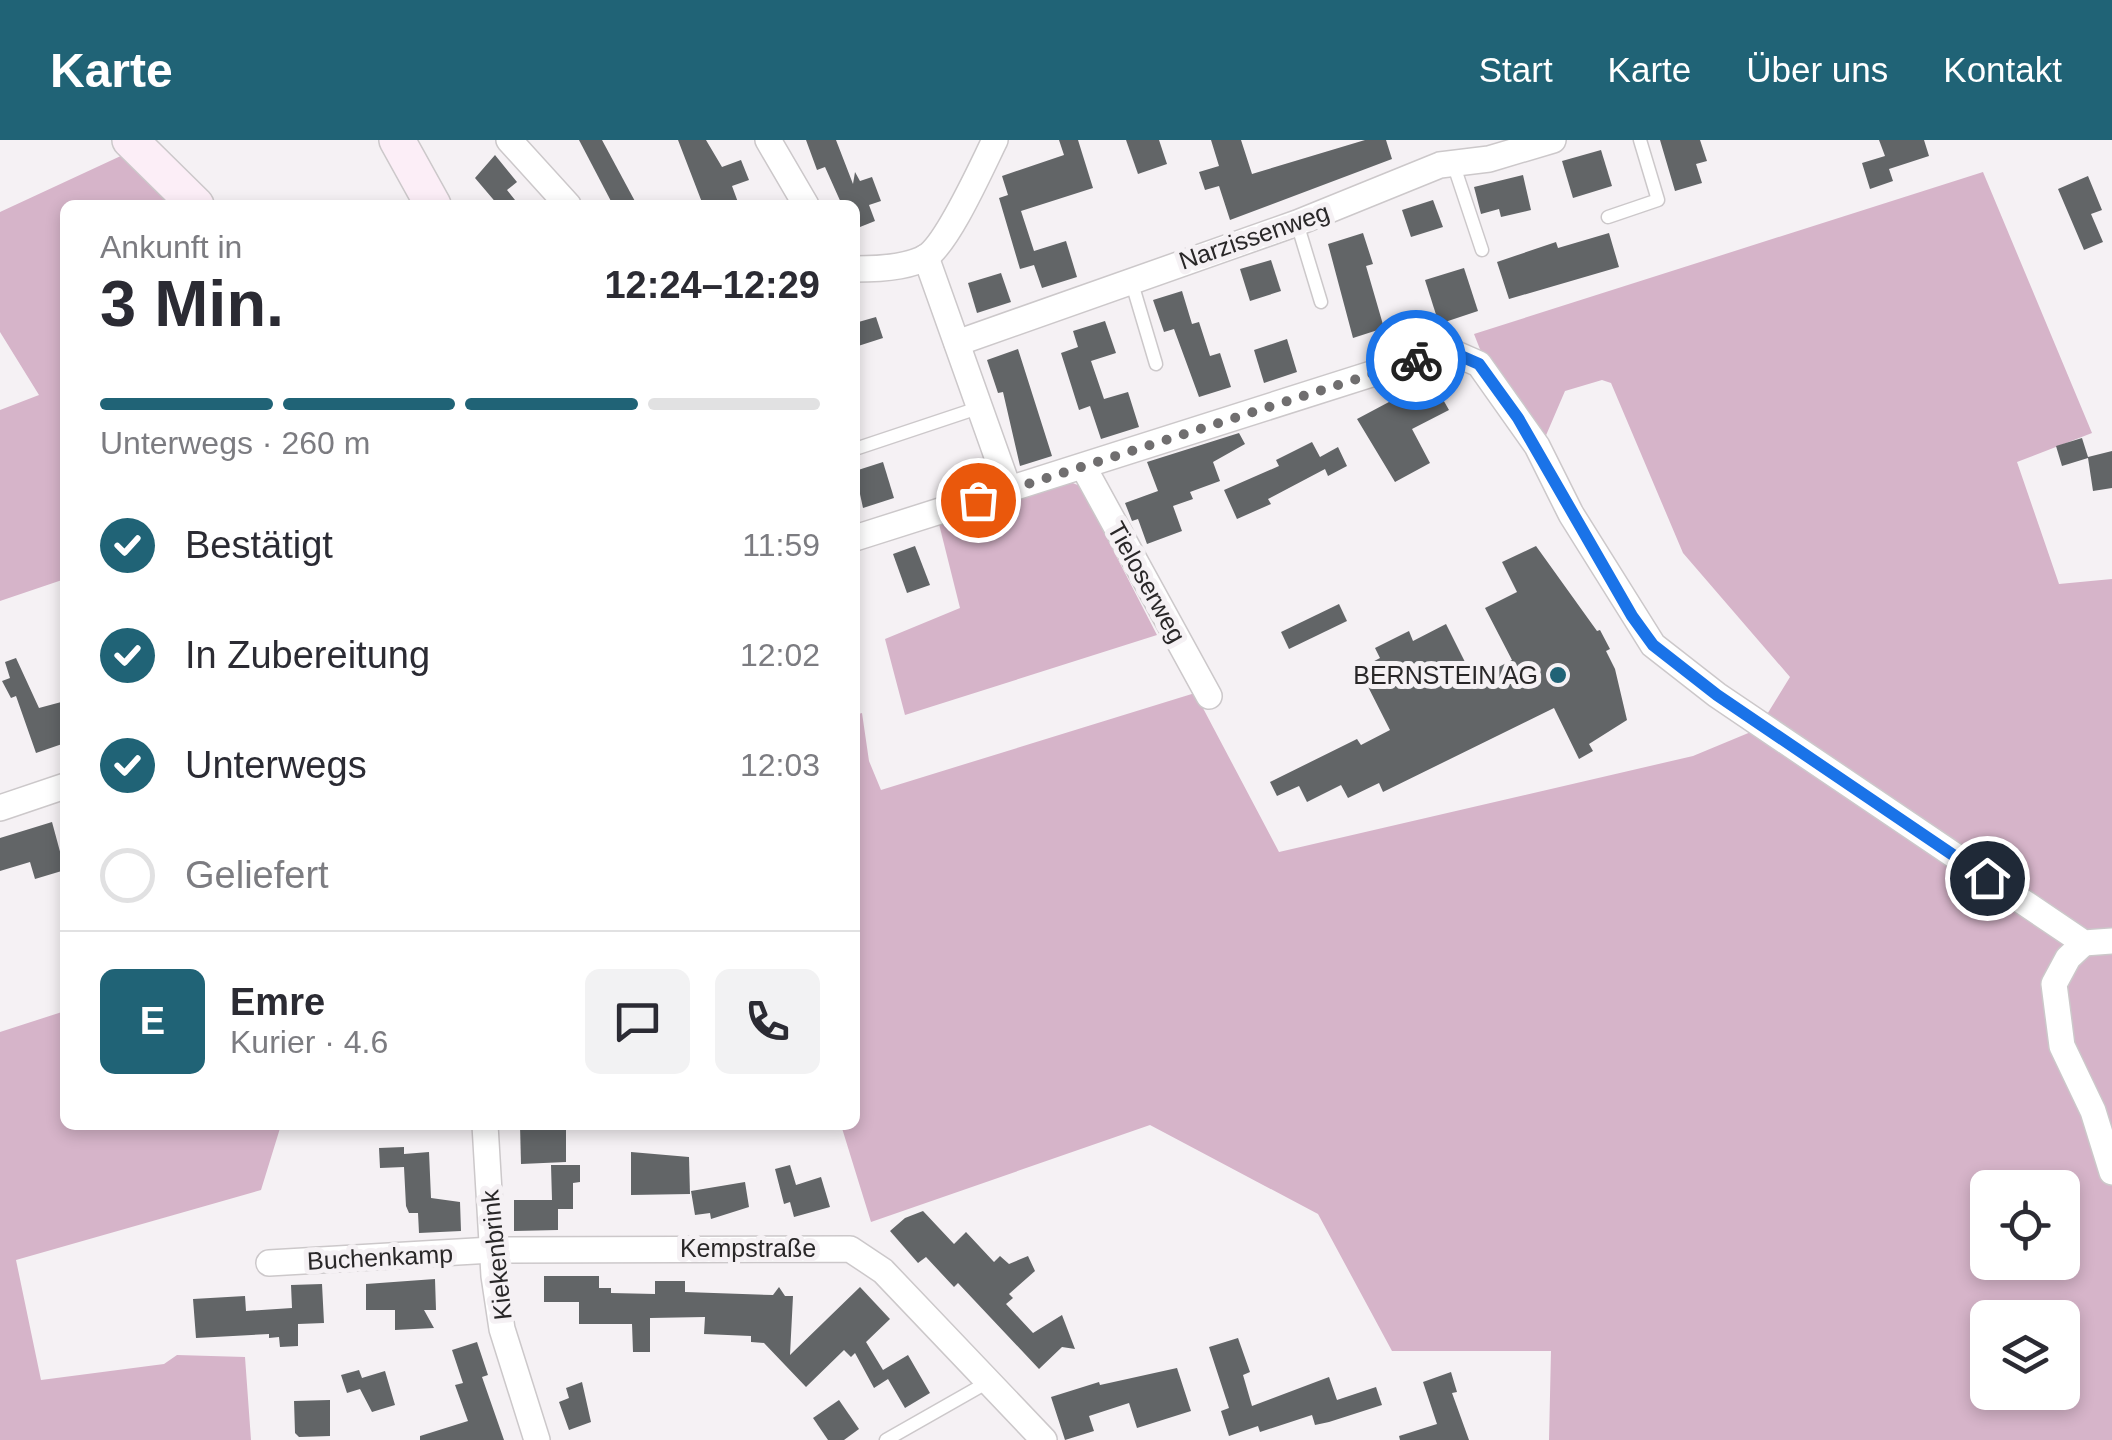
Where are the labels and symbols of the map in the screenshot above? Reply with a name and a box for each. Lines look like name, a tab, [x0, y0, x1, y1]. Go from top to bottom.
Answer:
street label: Narzissenweg	[1175, 197, 1333, 275]
courier	[1366, 310, 1466, 410]
pin	[936, 458, 1021, 543]
street label: Tieloserweg	[1102, 517, 1192, 647]
place label: BERNSTEIN AG	[1353, 661, 1538, 689]
marker: BERNSTEIN AG	[1547, 664, 1569, 686]
pin	[1945, 836, 2030, 921]
street label: Kiekenbrink	[475, 1188, 517, 1321]
street label: Kempstraße	[680, 1234, 816, 1262]
street label: Buchenkamp	[306, 1239, 454, 1275]

